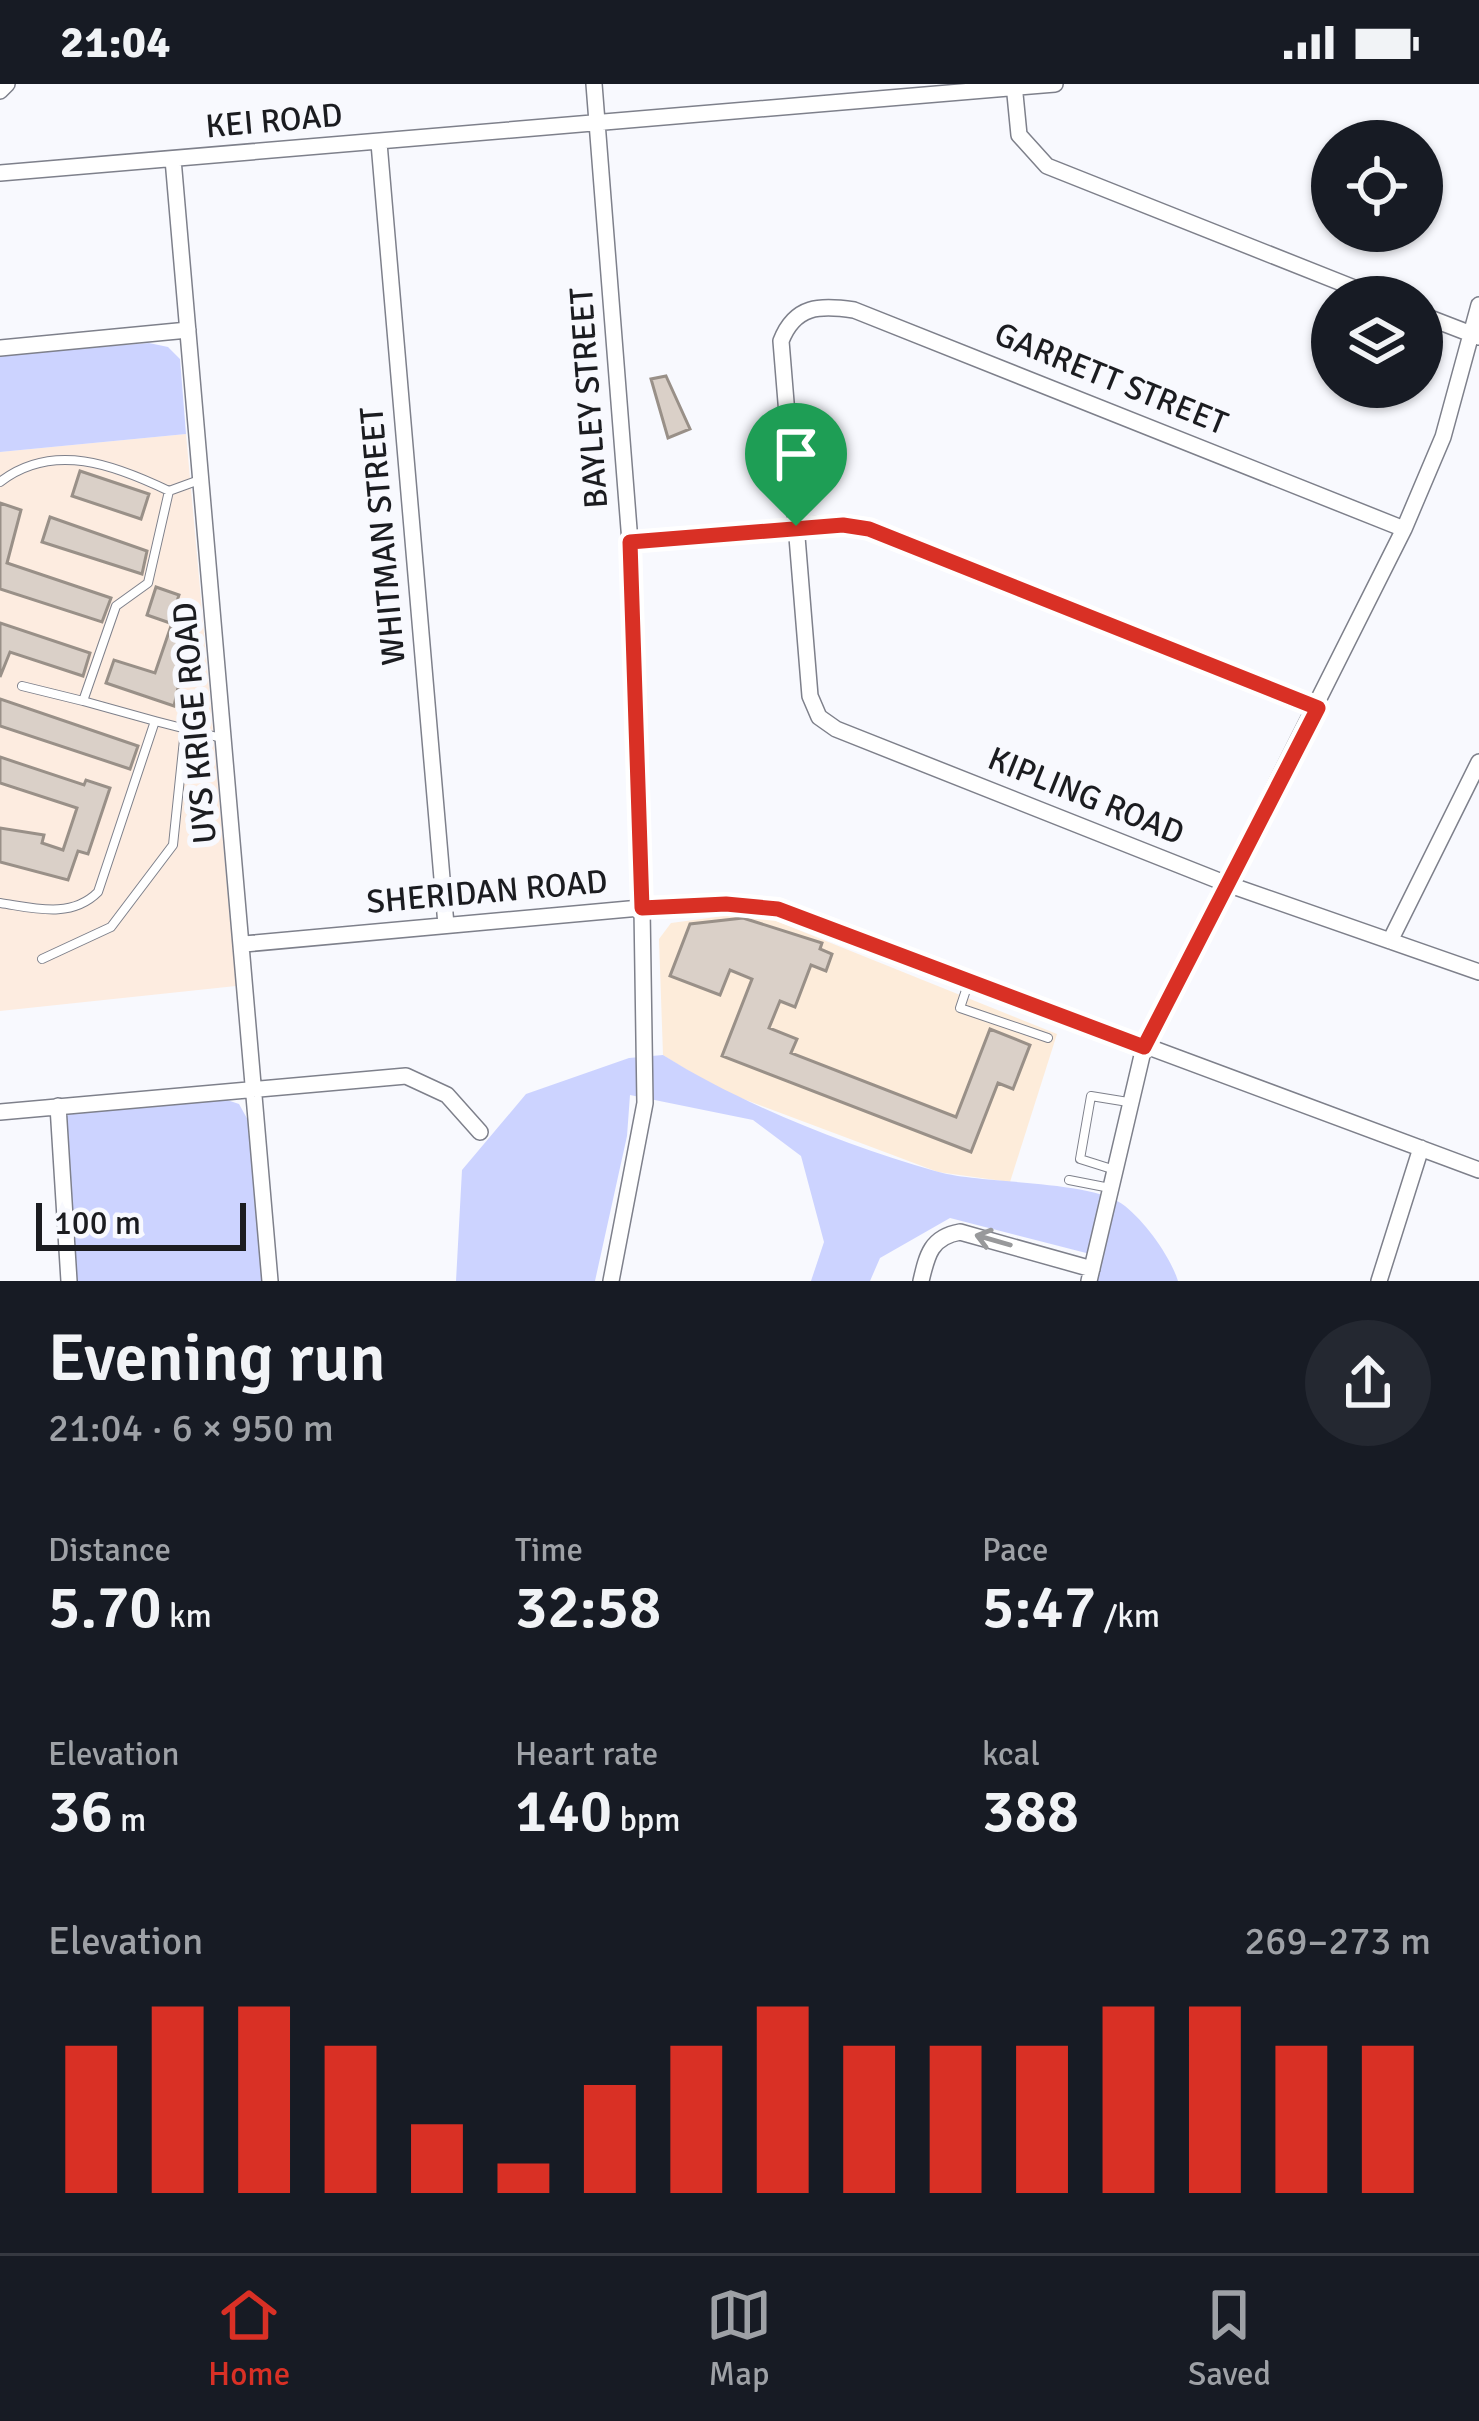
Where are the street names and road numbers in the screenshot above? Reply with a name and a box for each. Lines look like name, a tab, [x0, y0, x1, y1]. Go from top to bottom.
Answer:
street label: KEI ROAD	[204, 95, 344, 147]
street label: BAYLEY STREET	[561, 286, 617, 510]
street label: GARRETT STREET	[989, 314, 1233, 444]
street label: WHITMAN STREET	[351, 405, 415, 667]
street label: UYS KRIGE ROAD	[164, 601, 226, 845]
street label: KIPLING ROAD	[982, 738, 1190, 854]
street label: SHERIDAN ROAD	[365, 861, 609, 923]

